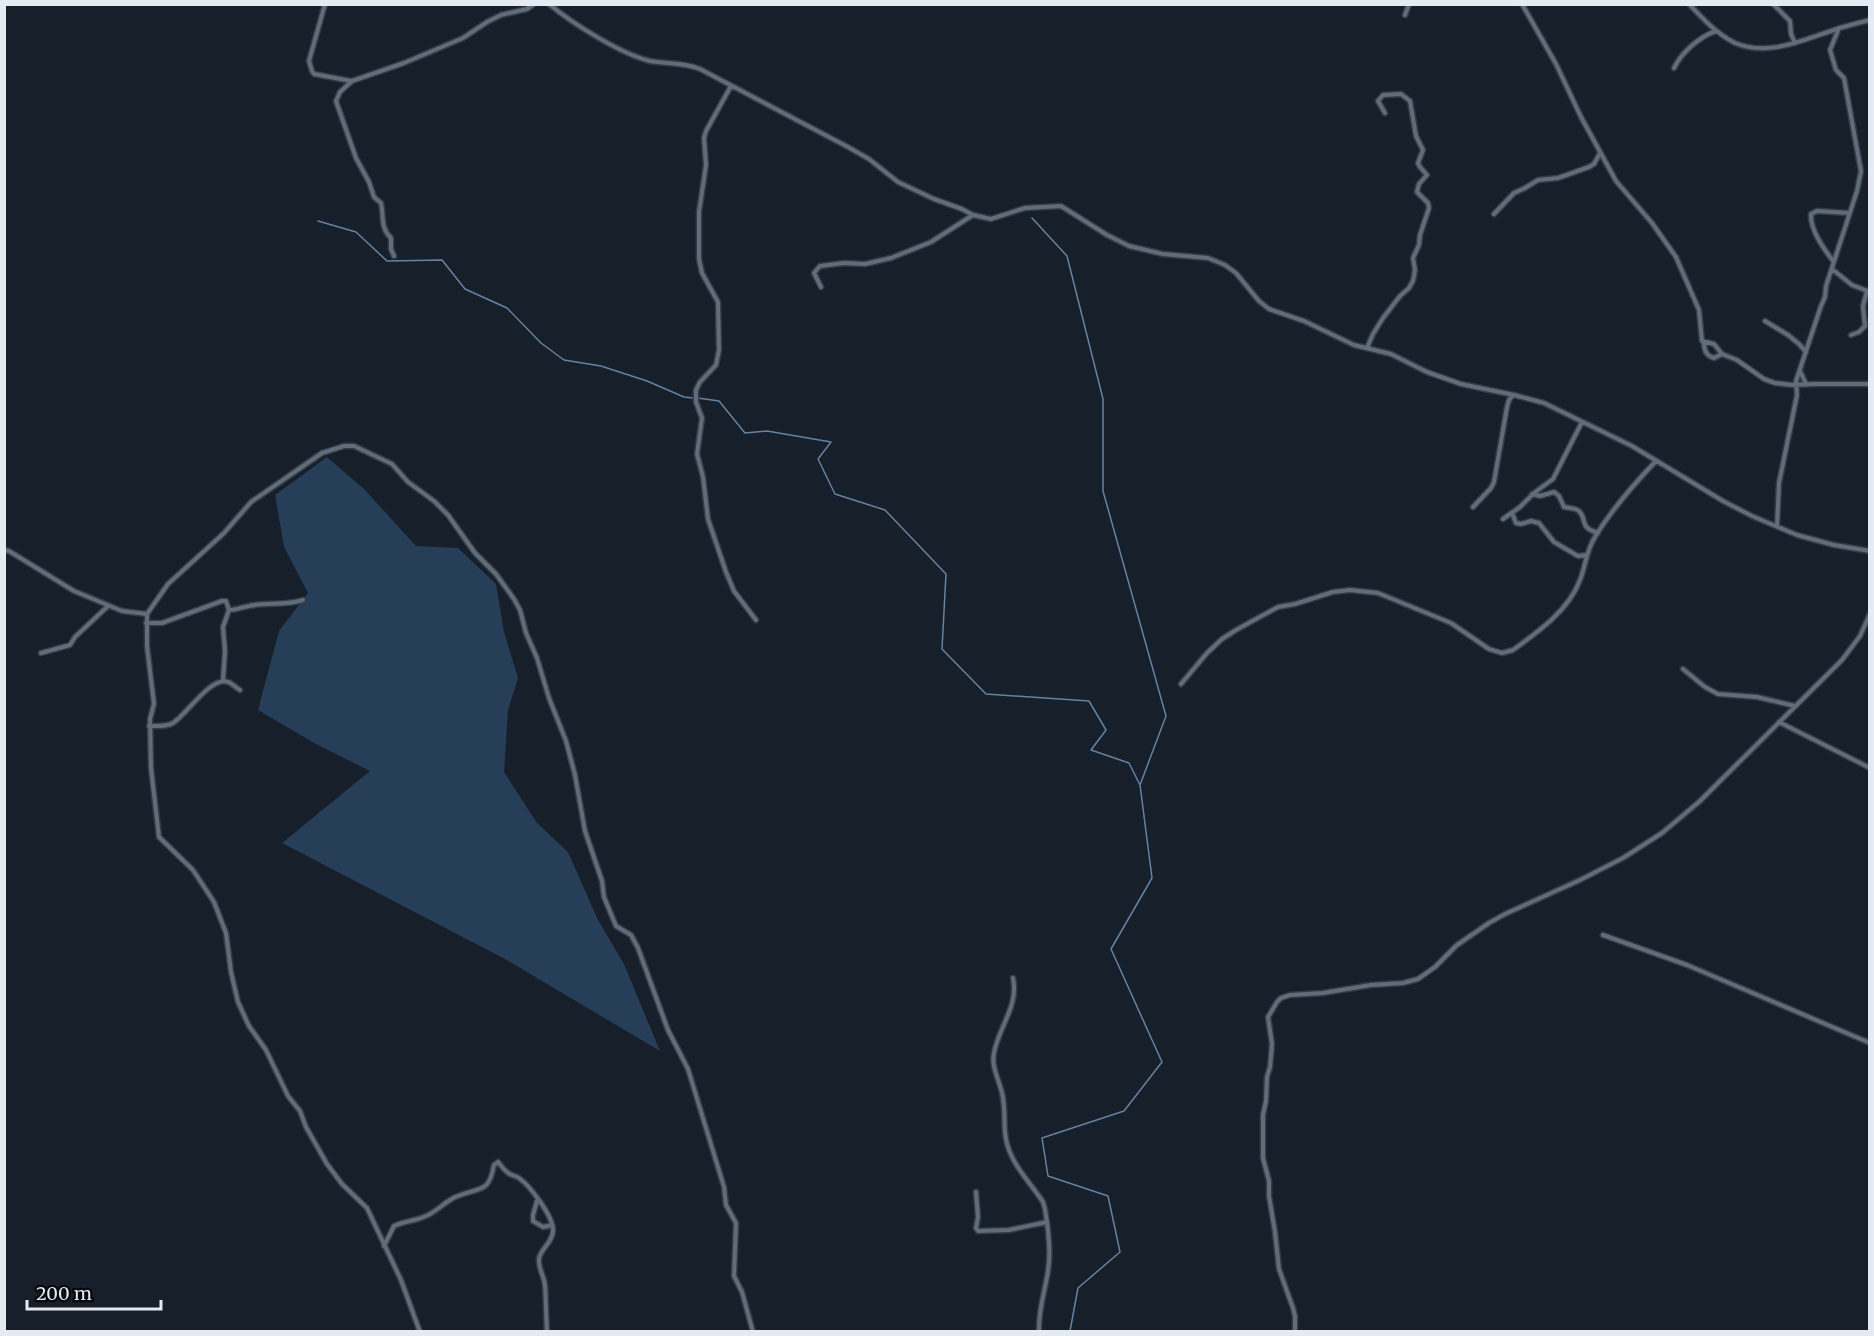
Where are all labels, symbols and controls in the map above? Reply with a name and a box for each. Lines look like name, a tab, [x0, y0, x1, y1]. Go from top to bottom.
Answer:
scale bar	[27, 1273, 160, 1311]
text: 200 m	[36, 1282, 92, 1305]

